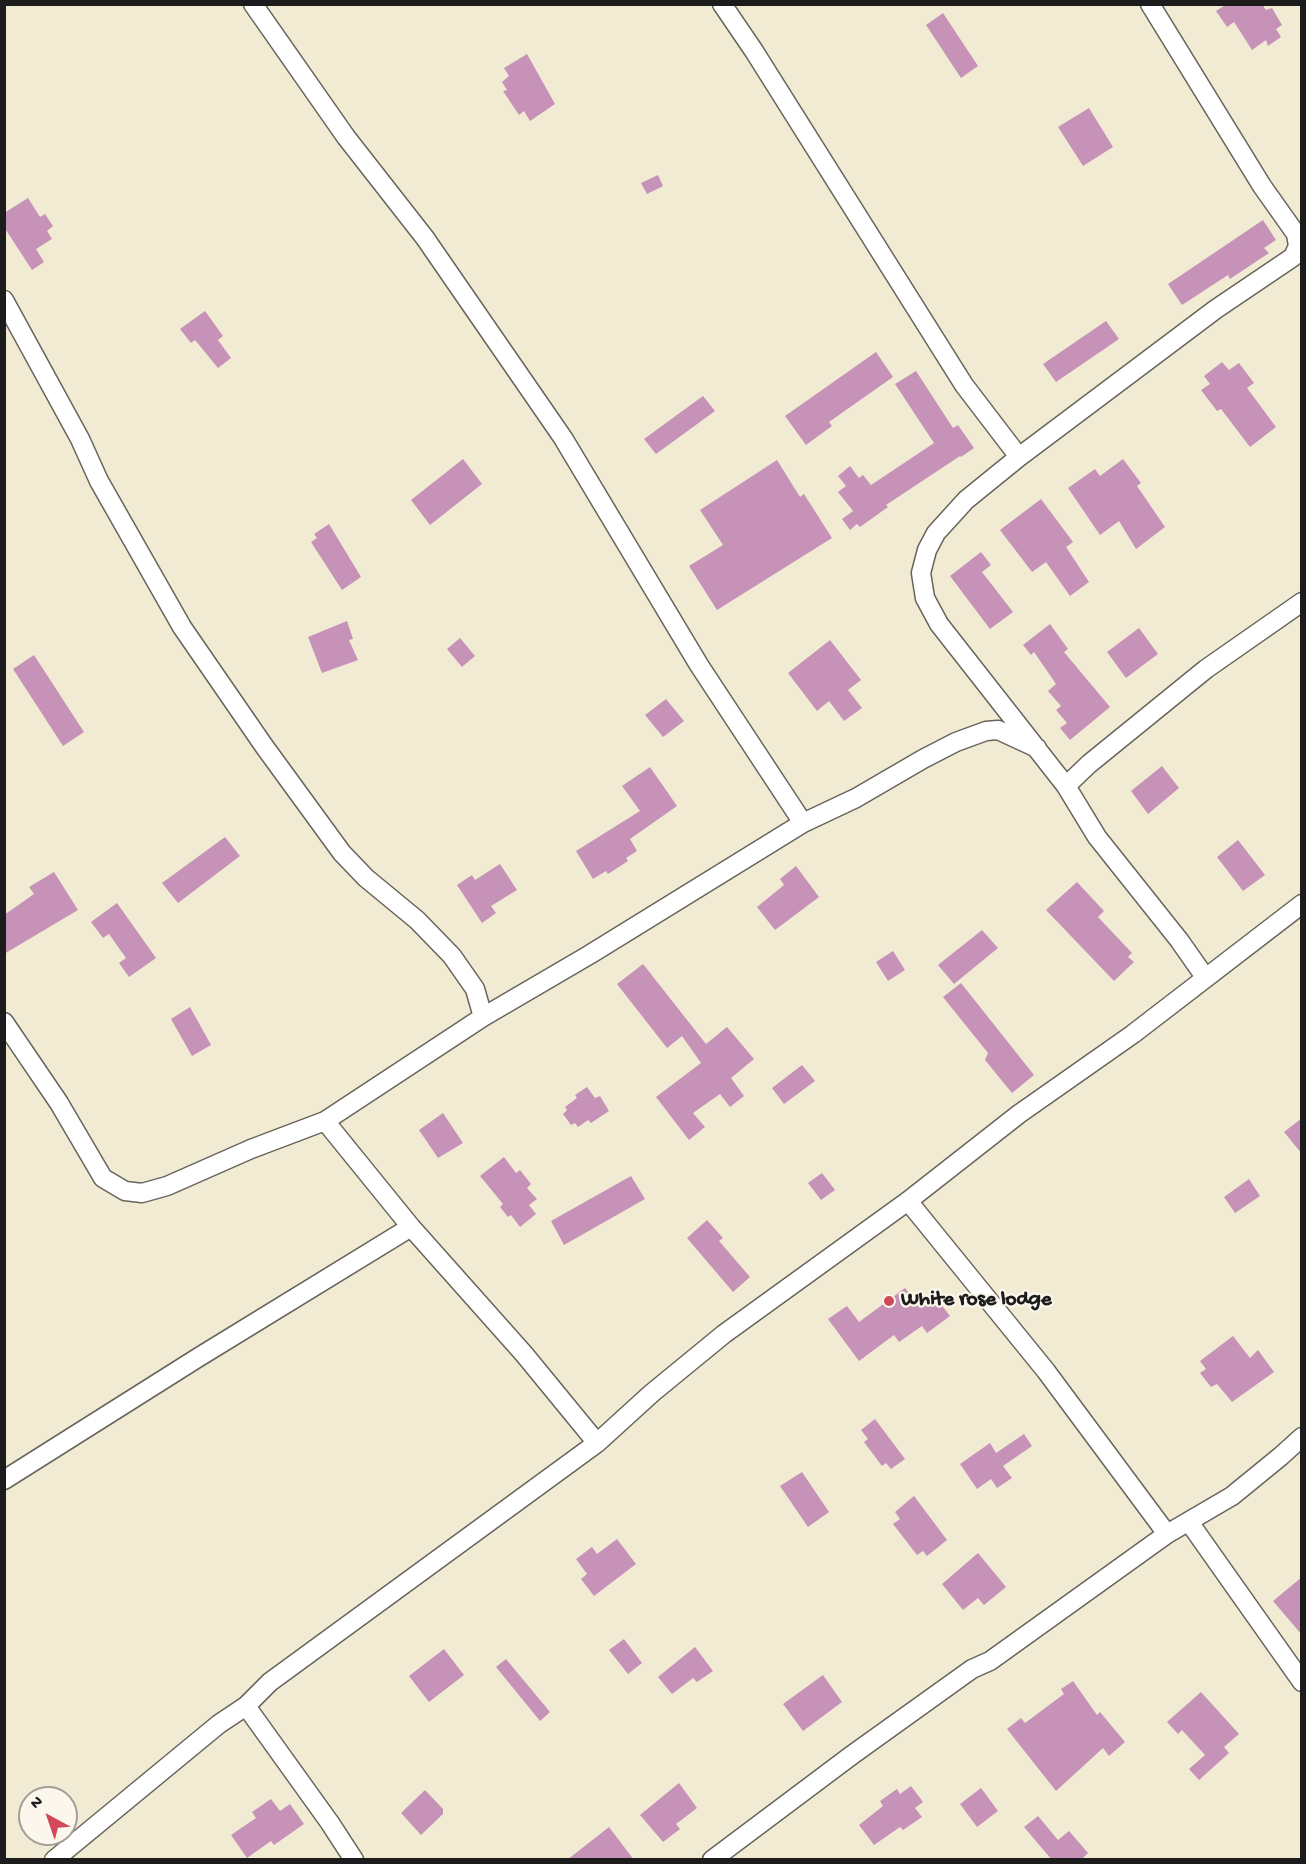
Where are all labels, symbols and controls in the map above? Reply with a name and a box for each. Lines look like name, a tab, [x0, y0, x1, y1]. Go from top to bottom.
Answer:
place label: White rose lodge	[901, 1288, 1052, 1314]
marker: White rose lodge	[882, 1294, 896, 1308]
north arrow	[18, 1786, 78, 1846]
text: N	[27, 1793, 47, 1814]

